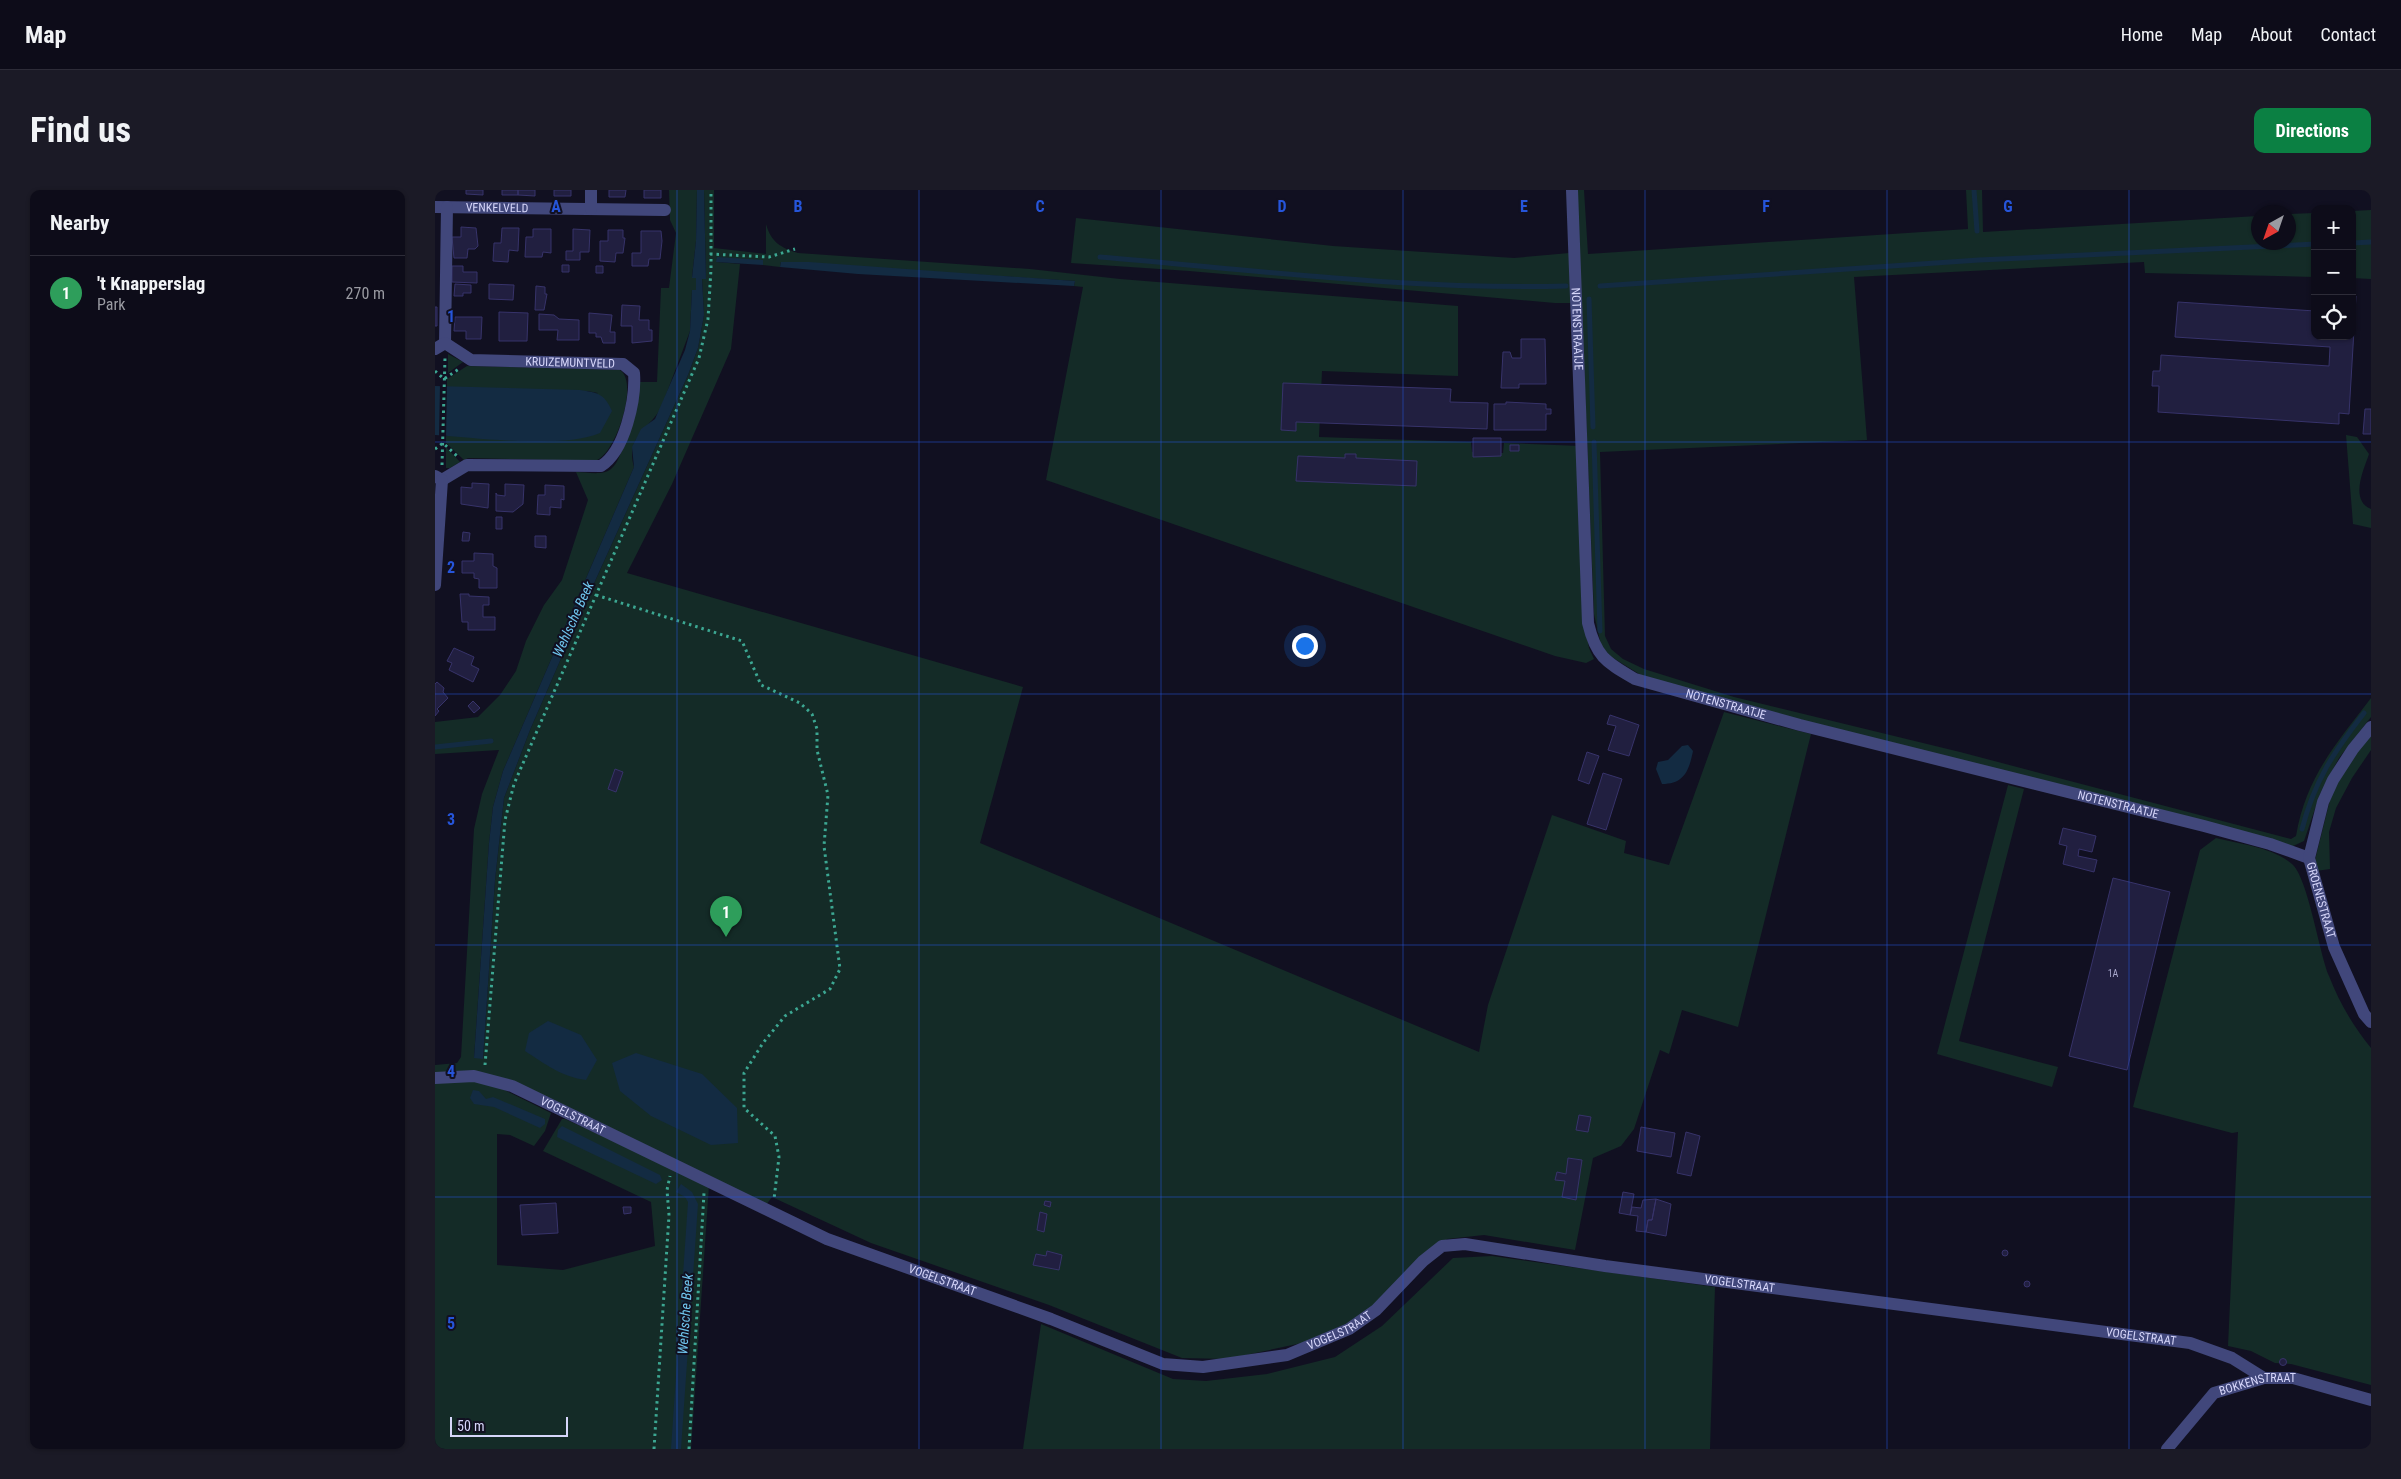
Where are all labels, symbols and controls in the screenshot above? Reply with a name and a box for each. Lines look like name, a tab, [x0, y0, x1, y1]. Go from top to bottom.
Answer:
text: Map	[25, 21, 66, 49]
text: Home	[2121, 24, 2163, 45]
text: Map	[2191, 24, 2222, 45]
text: About	[2250, 24, 2292, 45]
text: Contact	[2320, 24, 2376, 45]
button: Directions	[2254, 108, 2371, 153]
text: Find us	[30, 110, 131, 151]
text: A	[551, 197, 561, 216]
text: B	[794, 197, 803, 216]
text: C	[1035, 197, 1045, 216]
text: D	[1277, 197, 1287, 216]
text: E	[1520, 197, 1528, 216]
text: F	[1762, 197, 1770, 216]
text: G	[2003, 197, 2013, 216]
street label: VENKELVELD	[466, 200, 529, 215]
north arrow	[2251, 205, 2296, 250]
map controls	[2311, 205, 2356, 340]
button: +	[2311, 205, 2356, 250]
text: Nearby	[50, 211, 109, 235]
button: −	[2311, 250, 2356, 295]
text: 't Knapperslag	[97, 272, 205, 295]
text: 1	[62, 284, 70, 303]
text: 270 m	[346, 284, 385, 303]
street label: NOTENSTRAATJE	[1569, 287, 1586, 371]
text: Park	[97, 295, 126, 314]
button: locate	[2311, 295, 2356, 340]
text: 1	[447, 307, 455, 326]
street label: KRUIZEMUNTVELD	[525, 354, 615, 371]
text: 2	[447, 558, 455, 577]
water label: Wehlsche Beek	[549, 578, 597, 659]
your location	[1292, 633, 1318, 659]
street label: NOTENSTRAATJE	[1684, 686, 1768, 722]
street label: NOTENSTRAATJE	[2076, 788, 2160, 821]
text: 3	[447, 810, 455, 829]
street label: GROENESTRAAT	[2304, 861, 2338, 940]
pin: 1	[710, 896, 742, 937]
house number: 1A	[2108, 968, 2119, 979]
text: 4	[447, 1062, 455, 1081]
street label: VOGELSTRAAT	[538, 1094, 608, 1137]
street label: VOGELSTRAAT	[907, 1262, 978, 1299]
water label: Wehlsche Beek	[674, 1272, 696, 1355]
street label: VOGELSTRAAT	[1704, 1272, 1776, 1295]
street label: VOGELSTRAAT	[1305, 1308, 1374, 1353]
text: 5	[447, 1314, 455, 1333]
street label: VOGELSTRAAT	[2105, 1325, 2177, 1348]
street label: BOKKENSTRAAT	[2217, 1371, 2296, 1398]
scale bar	[450, 1414, 567, 1437]
text: 50 m	[457, 1418, 485, 1434]

